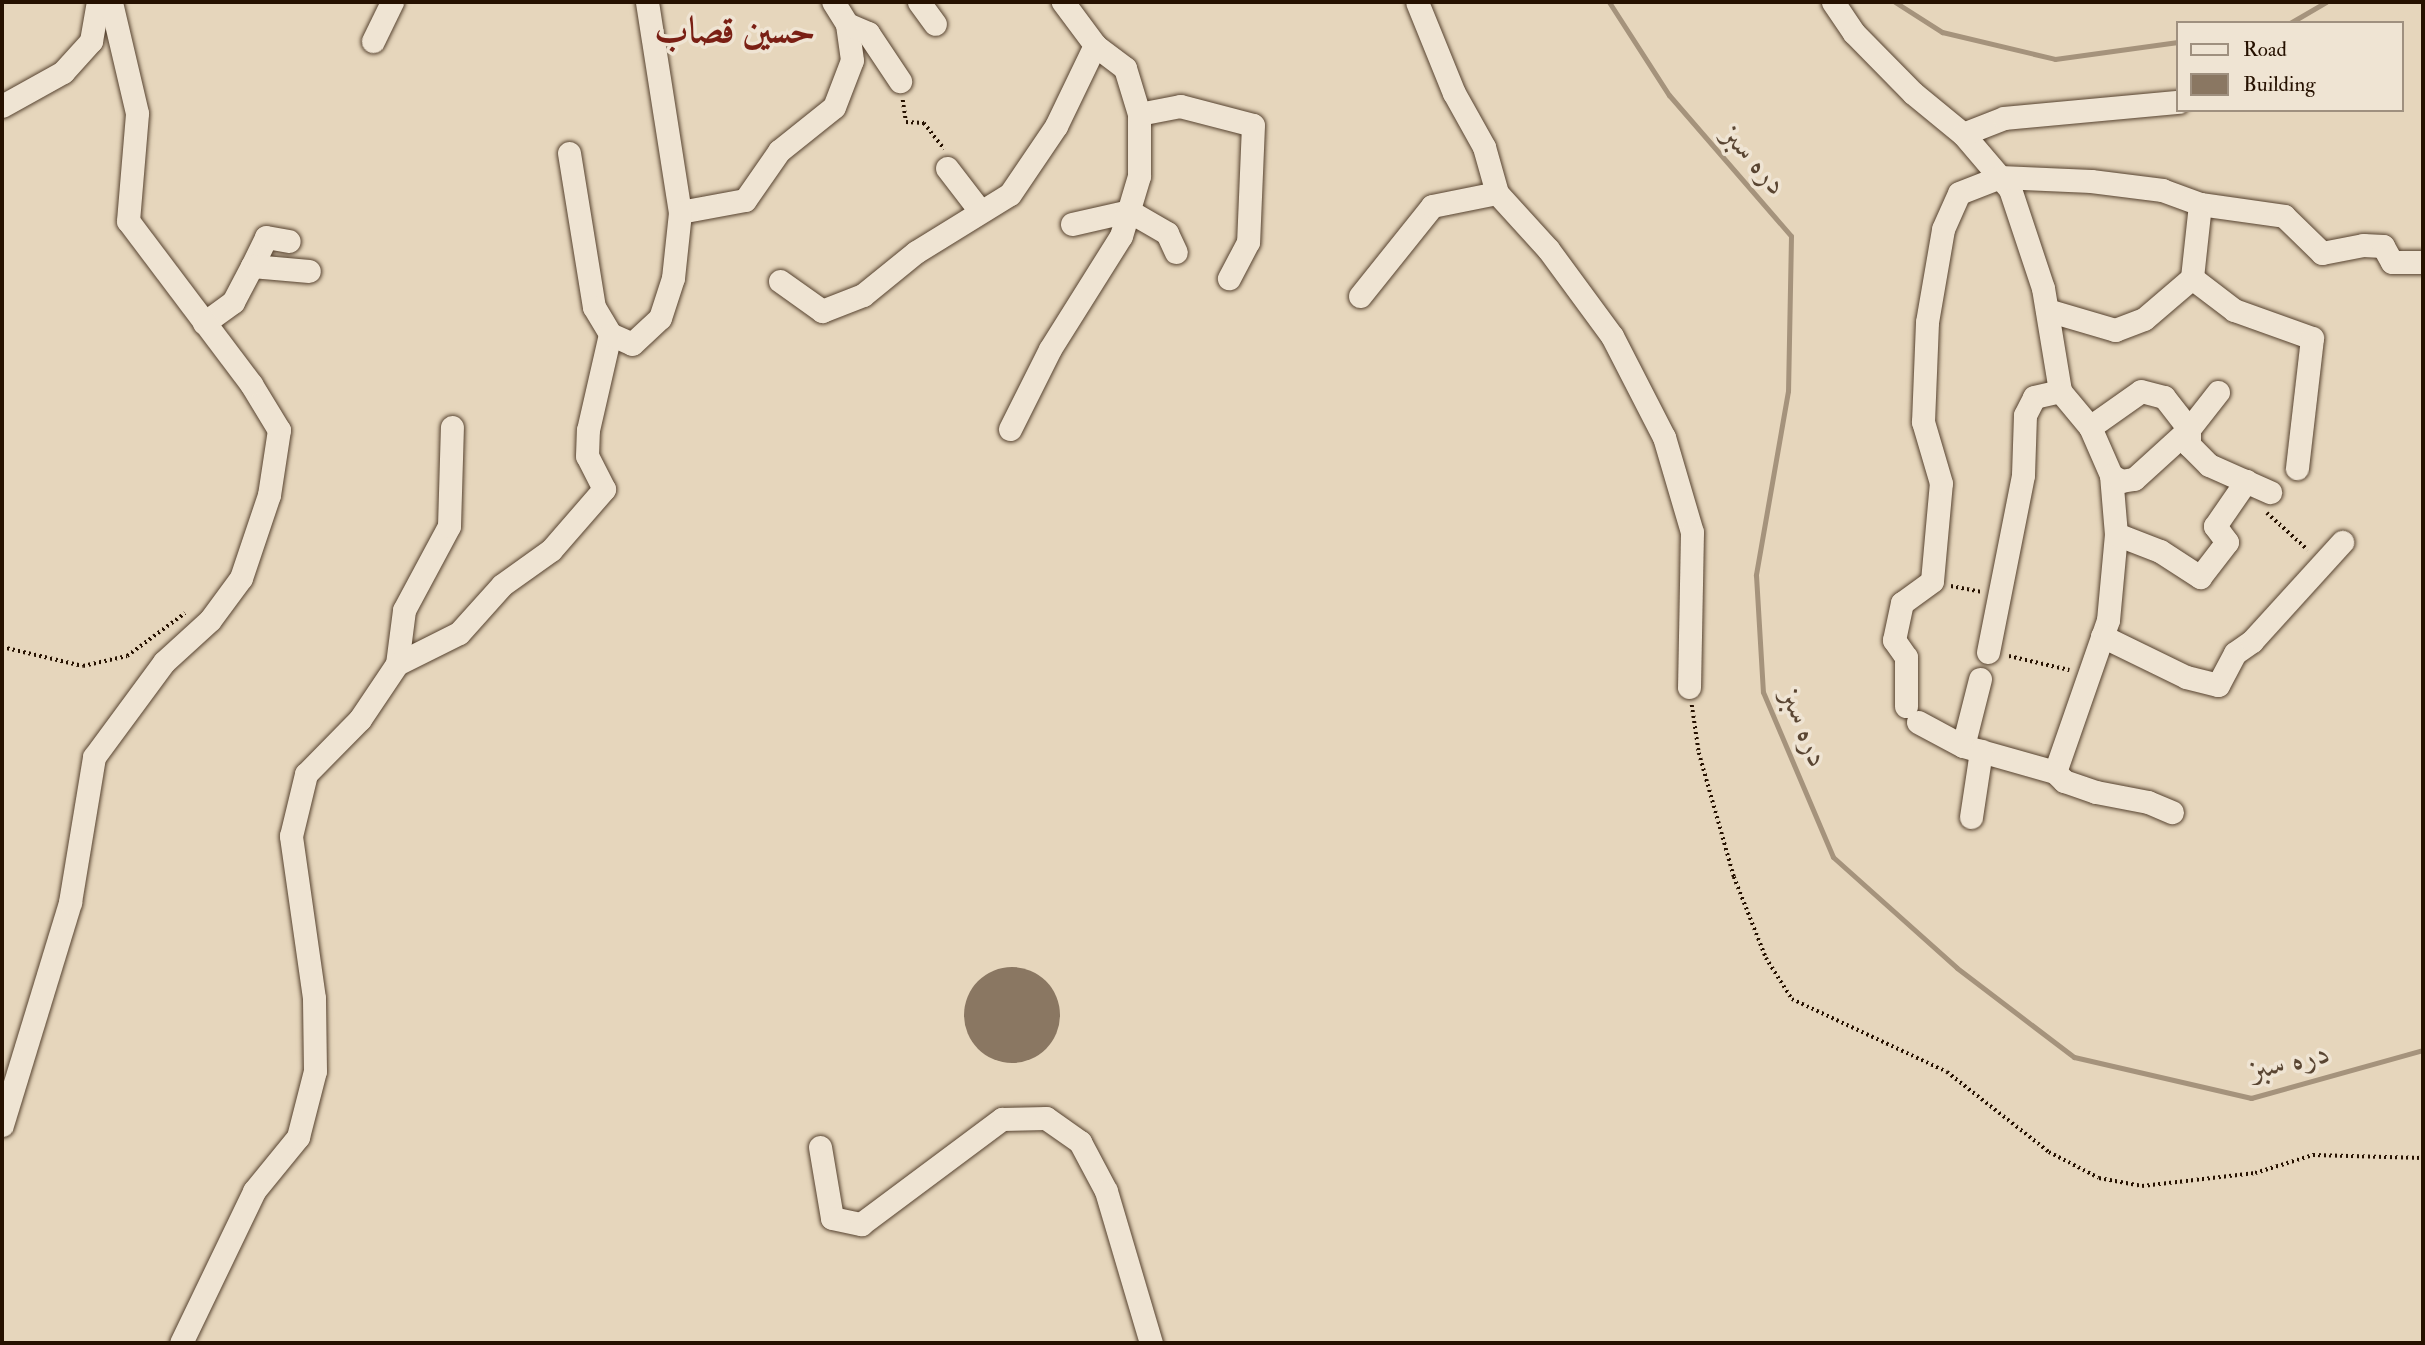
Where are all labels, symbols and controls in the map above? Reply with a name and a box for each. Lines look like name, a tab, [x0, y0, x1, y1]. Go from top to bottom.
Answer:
district label: حسین قصاب	[654, 9, 816, 53]
legend	[2176, 21, 2404, 112]
text: Road	[2243, 36, 2287, 63]
text: Building	[2243, 71, 2316, 98]
water label: دره سبز	[1714, 117, 1796, 203]
water label: دره سبز	[1772, 683, 1838, 773]
water label: دره سبز	[2246, 1033, 2334, 1089]

